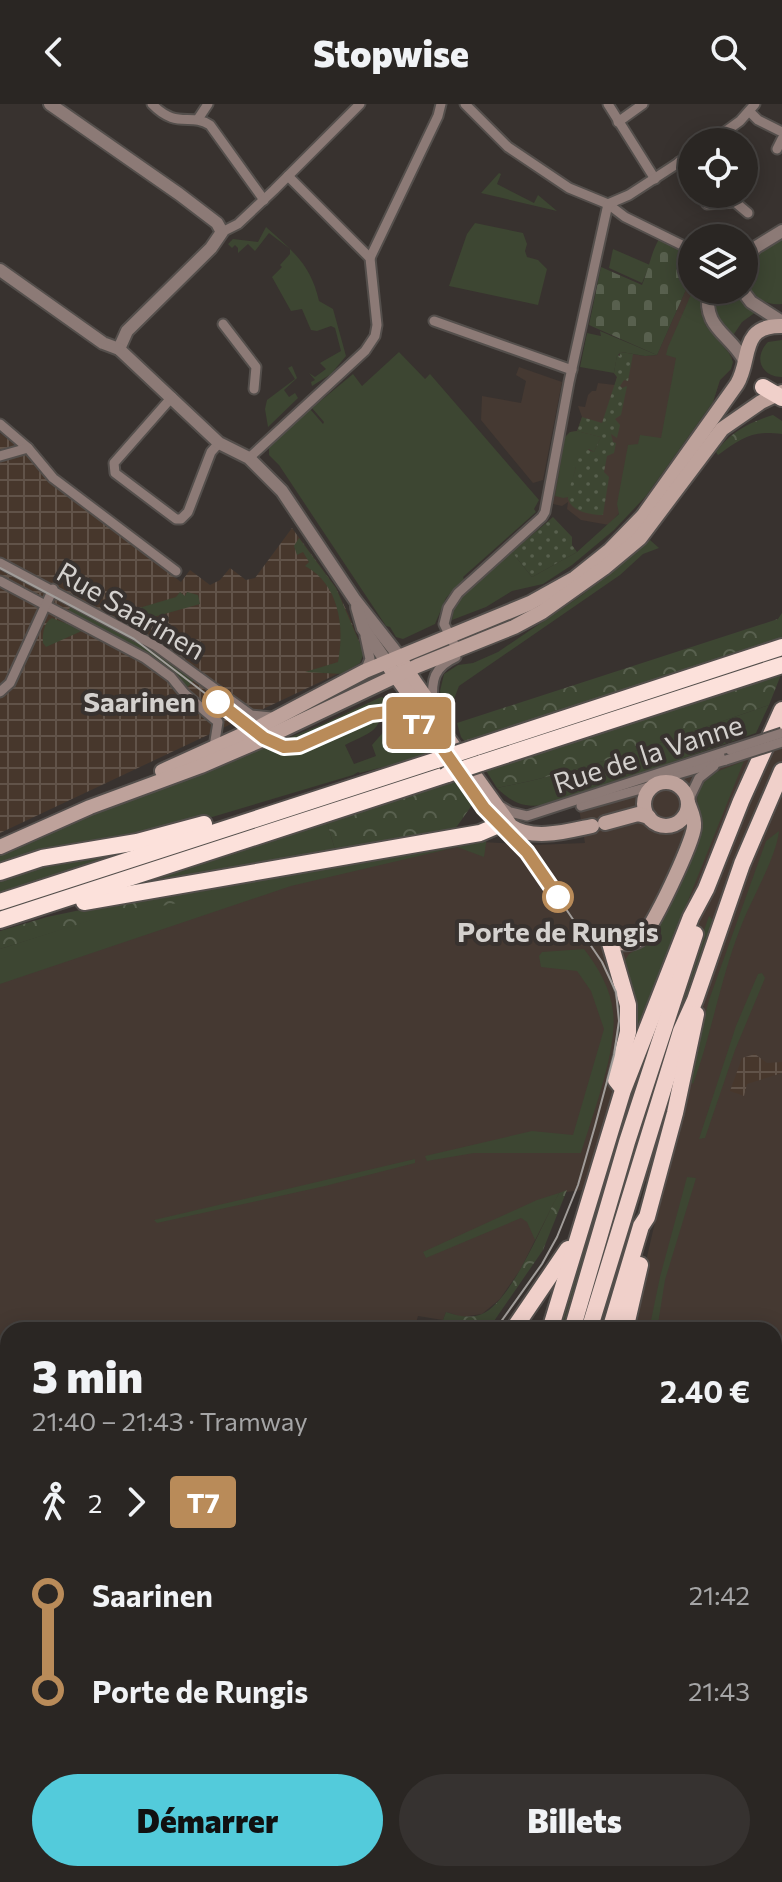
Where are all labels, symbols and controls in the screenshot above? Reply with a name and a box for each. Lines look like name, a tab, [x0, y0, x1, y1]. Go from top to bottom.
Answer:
icon: back	[32, 30, 76, 74]
text: Stopwise	[313, 30, 469, 74]
icon: search	[706, 30, 750, 74]
map controls	[678, 128, 758, 304]
button: locate	[678, 128, 758, 208]
button: layers	[678, 224, 758, 304]
street label: Rue Saarinen	[51, 554, 212, 666]
place label: Saarinen	[83, 684, 196, 718]
marker: Saarinen	[203, 687, 233, 717]
line badge: T7	[383, 697, 455, 749]
text: T7	[402, 706, 436, 740]
street label: Rue de la Vanne	[549, 706, 747, 800]
marker: Porte de Rungis	[543, 882, 573, 912]
place label: Porte de Rungis	[457, 914, 659, 948]
text: 3 min	[32, 1348, 143, 1402]
text: 2.40 €	[660, 1372, 750, 1409]
text: 21:40 – 21:43 · Tramway	[32, 1405, 308, 1436]
icon: walk	[32, 1480, 76, 1524]
icon: forward	[114, 1480, 158, 1524]
text: T7	[186, 1485, 220, 1519]
text: 2	[88, 1487, 102, 1518]
text: Saarinen	[92, 1576, 213, 1613]
text: 21:42	[689, 1579, 750, 1610]
text: Porte de Rungis	[92, 1672, 308, 1709]
text: 21:43	[688, 1675, 750, 1706]
button: Démarrer	[32, 1774, 383, 1866]
button: Billets	[399, 1774, 750, 1866]

